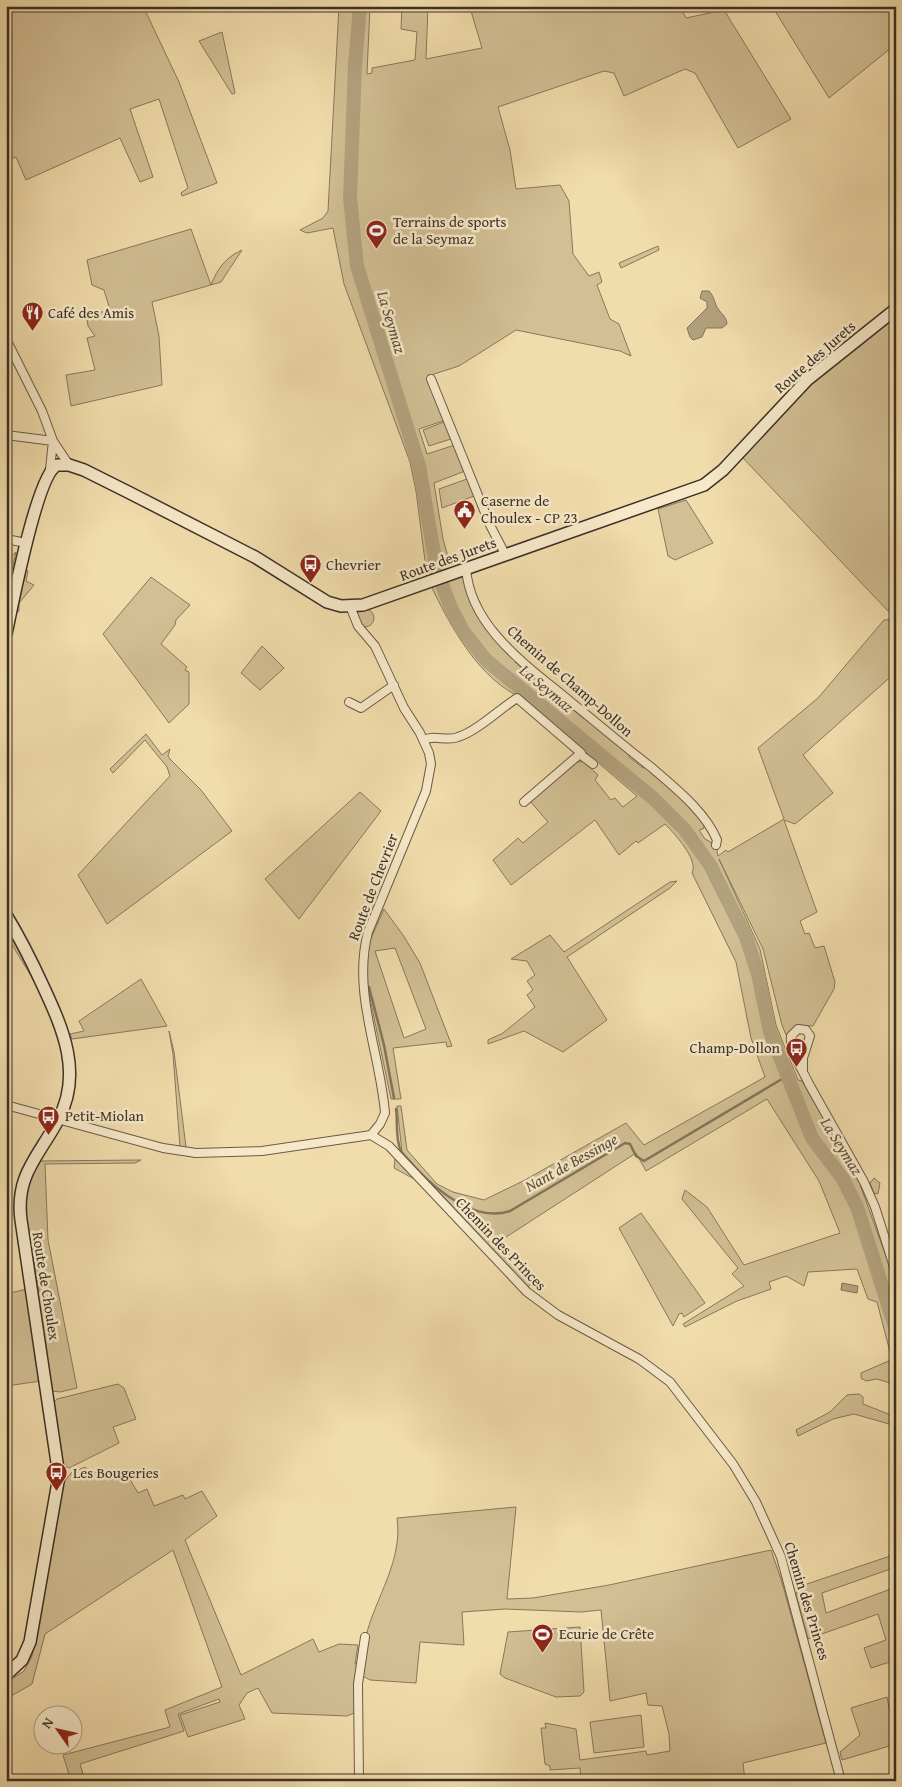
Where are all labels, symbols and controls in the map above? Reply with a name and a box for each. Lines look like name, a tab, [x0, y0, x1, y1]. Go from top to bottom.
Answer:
place label: Terrains de sports de la Seymaz	[393, 211, 507, 249]
sports icon: Terrains de sports de la Seymaz	[365, 219, 389, 250]
water label: La Seymaz	[371, 287, 413, 357]
restaurant icon: Café des Amis	[20, 301, 44, 332]
place label: Café des Amis	[48, 302, 134, 323]
street label: Route des Jurets	[770, 315, 860, 398]
place label: Caserne de Choulex - CP 23	[481, 490, 578, 528]
public building icon: Caserne de Choulex - CP 23	[453, 498, 477, 529]
street label: Route des Jurets	[397, 531, 499, 586]
bus stop icon: Chevrier	[298, 553, 322, 584]
place label: Chevrier	[326, 554, 381, 575]
street label: Chemin de Champ-Dollon	[503, 620, 638, 742]
water label: La Seymaz	[514, 658, 580, 718]
street label: Route de Chevrier	[342, 830, 403, 943]
bus stop icon: Champ-Dollon	[784, 1036, 808, 1067]
place label: Champ-Dollon	[690, 1037, 781, 1058]
bus stop icon: Petit-Miolan	[37, 1104, 61, 1135]
place label: Petit-Miolan	[65, 1105, 145, 1126]
water label: La Seymaz	[814, 1112, 870, 1180]
water label: Nant de Bessinge	[519, 1126, 622, 1198]
street label: Chemin des Princes	[451, 1192, 552, 1295]
street label: Route de Choulex	[28, 1230, 65, 1342]
bus stop icon: Les Bougeries	[45, 1461, 69, 1492]
place label: Les Bougeries	[73, 1462, 159, 1483]
street label: Chemin des Princes	[780, 1539, 835, 1663]
sports icon: Ecurie de Crête	[531, 1622, 555, 1653]
place label: Ecurie de Crête	[559, 1623, 654, 1644]
north arrow	[32, 1704, 82, 1754]
text: N	[36, 1713, 58, 1732]

